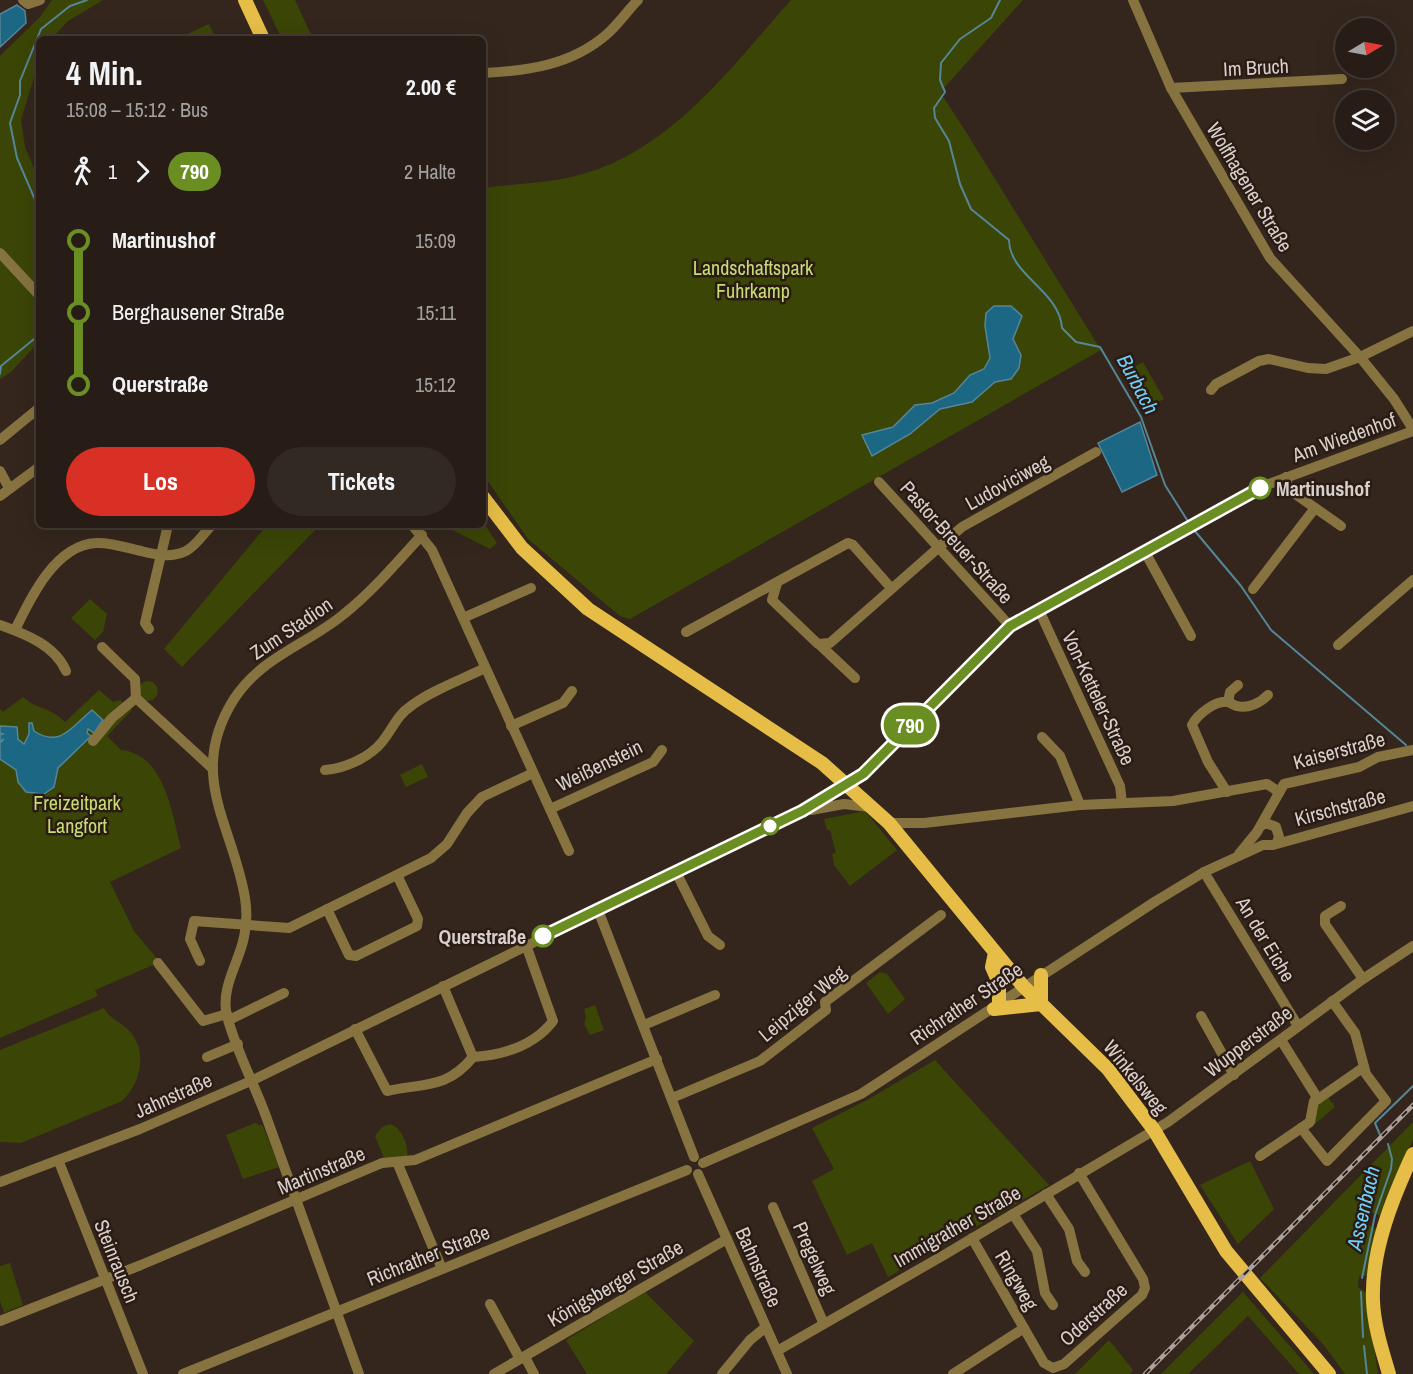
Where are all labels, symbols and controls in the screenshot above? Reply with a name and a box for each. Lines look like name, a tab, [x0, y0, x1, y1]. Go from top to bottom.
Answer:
north arrow	[1335, 18, 1395, 78]
map controls	[1335, 18, 1395, 150]
text: 4 Min.	[66, 51, 143, 95]
street label: Im Bruch	[1223, 52, 1289, 82]
text: 2.00 €	[406, 72, 456, 102]
button: layers	[1335, 90, 1395, 150]
text: 15:08 – 15:12 · Bus	[66, 96, 208, 123]
street label: Wolfhagener Straße	[1201, 117, 1299, 257]
icon: walk	[66, 155, 99, 188]
icon: forward	[126, 155, 159, 188]
text: 790	[180, 157, 209, 186]
text: 1	[108, 158, 117, 185]
text: 2 Halte	[404, 158, 456, 185]
text: Martinushof	[112, 225, 215, 255]
text: 15:09	[415, 227, 456, 254]
park label: Landschaftspark Fuhrkamp	[693, 254, 814, 304]
text: Berghausener Straße	[112, 297, 284, 327]
text: 15:11	[416, 299, 456, 326]
water label: Burbach	[1110, 349, 1166, 419]
text: Querstraße	[112, 369, 208, 399]
text: 15:12	[415, 371, 456, 398]
street label: Am Wiedenhof	[1287, 406, 1400, 469]
button: Los	[66, 447, 255, 516]
button: Tickets	[267, 447, 456, 516]
street label: Ludoviciweg	[960, 448, 1054, 516]
street label: Pastor-Breuer-Straße	[895, 475, 1019, 609]
place label: Martinushof	[1276, 475, 1370, 502]
marker: Martinushof	[1249, 477, 1271, 499]
street label: Zum Stadion	[245, 591, 337, 665]
street label: Von-Ketteler-Straße	[1056, 627, 1142, 769]
line badge: 790	[876, 706, 944, 744]
text: 790	[896, 711, 924, 740]
street label: Kaiserstraße	[1290, 725, 1388, 775]
street label: Weißenstein	[551, 733, 647, 797]
street label: Kirschstraße	[1292, 782, 1388, 832]
park label: Freizeitpark Langfort	[33, 789, 122, 839]
unlabelled marker	[761, 817, 779, 835]
street label: An der Eiche	[1229, 891, 1302, 987]
place label: Querstraße	[439, 923, 526, 950]
marker: Querstraße	[532, 925, 554, 947]
street label: Richrather Straße	[904, 955, 1028, 1051]
street label: Leipziger Weg	[753, 958, 851, 1048]
street label: Wupperstraße	[1198, 999, 1298, 1083]
street label: Winkelsweg	[1098, 1034, 1174, 1120]
street label: Jahnstraße	[130, 1066, 216, 1124]
street label: Martinstraße	[273, 1139, 369, 1201]
water label: Assenbach	[1339, 1163, 1387, 1254]
street label: Immigrather Straße	[889, 1179, 1025, 1273]
street label: Steinrausch	[88, 1215, 146, 1307]
street label: Pregelweg	[787, 1217, 843, 1299]
street label: Richrather Straße	[363, 1218, 493, 1292]
street label: Bahnstraße	[729, 1223, 789, 1311]
street label: Königsberger Straße	[542, 1233, 688, 1333]
street label: Ringweg	[989, 1245, 1045, 1315]
street label: Oderstraße	[1053, 1276, 1133, 1352]

